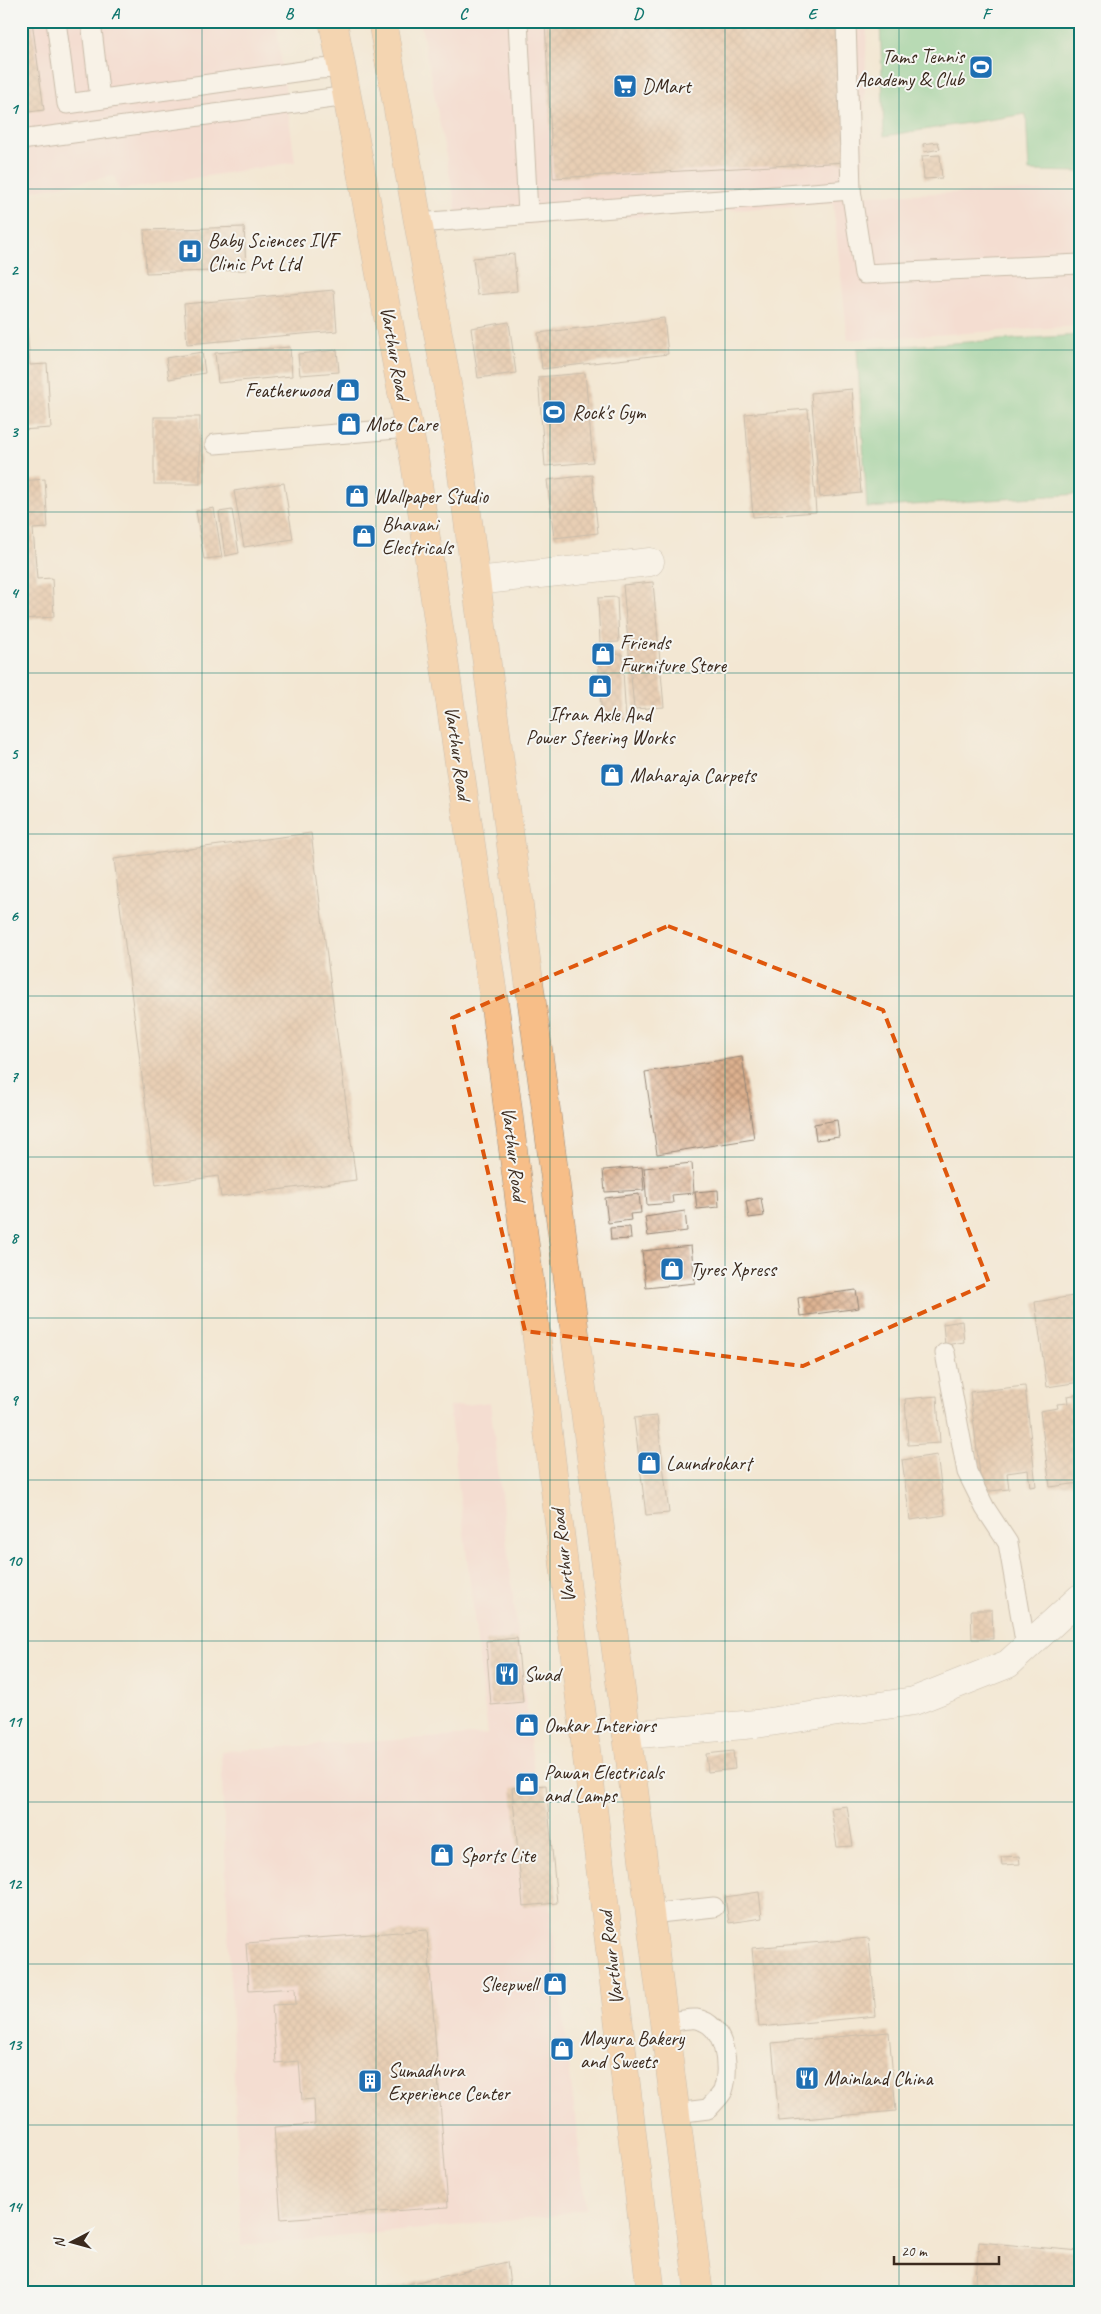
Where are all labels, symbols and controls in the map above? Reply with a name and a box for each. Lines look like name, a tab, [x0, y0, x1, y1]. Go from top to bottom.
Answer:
text: A	[111, 4, 121, 24]
text: B	[285, 4, 295, 24]
text: C	[459, 4, 469, 24]
text: D	[633, 4, 644, 24]
text: E	[808, 4, 819, 24]
text: F	[982, 4, 993, 24]
place label: Tams Tennis Academy & Club	[856, 44, 966, 92]
sports icon: Tams Tennis Academy & Club	[968, 54, 994, 80]
supermarket icon: DMart	[612, 73, 638, 99]
place label: DMart	[642, 74, 693, 99]
text: 1	[10, 99, 19, 119]
place label: Baby Sciences IVF Clinic Pvt Ltd	[208, 228, 341, 276]
hospital icon: Baby Sciences IVF Clinic Pvt Ltd	[177, 238, 203, 264]
text: 2	[10, 260, 19, 280]
street label: Varthur Road	[375, 304, 416, 405]
shop icon: Featherwood	[335, 377, 361, 403]
place label: Featherwood	[245, 378, 333, 403]
sports icon: Rock's Gym	[541, 399, 567, 425]
place label: Rock's Gym	[572, 400, 647, 425]
shop icon: Moto Care	[336, 411, 362, 437]
place label: Moto Care	[366, 412, 439, 437]
text: 3	[10, 422, 19, 442]
shop icon: Wallpaper Studio	[344, 483, 370, 509]
place label: Wallpaper Studio	[374, 484, 489, 509]
place label: Bhavani Electricals	[382, 512, 455, 560]
shop icon: Bhavani Electricals	[351, 523, 377, 549]
text: 4	[10, 583, 19, 603]
place label: Friends Furniture Store	[620, 630, 727, 678]
shop icon: Friends Furniture Store	[590, 641, 616, 667]
shop icon: Ifran Axle And Power Steering Works	[587, 673, 613, 699]
place label: Ifran Axle And Power Steering Works	[526, 702, 676, 750]
street label: Varthur Road	[439, 705, 477, 804]
text: 5	[11, 744, 20, 764]
shop icon: Maharaja Carpets	[599, 762, 625, 788]
place label: Maharaja Carpets	[630, 763, 758, 788]
text: 6	[10, 906, 19, 926]
text: 7	[10, 1067, 19, 1087]
street label: Varthur Road	[496, 1106, 533, 1205]
text: 8	[10, 1228, 19, 1248]
shop icon: Tyres Xpress	[659, 1256, 685, 1282]
place label: Tyres Xpress	[690, 1257, 778, 1282]
text: 9	[10, 1390, 19, 1410]
shop icon: Laundrokart	[636, 1450, 662, 1476]
place label: Laundrokart	[666, 1451, 755, 1476]
street label: Varthur Road	[544, 1505, 581, 1604]
text: 10	[7, 1551, 23, 1571]
restaurant icon: Swad	[494, 1661, 520, 1687]
place label: Swad	[524, 1662, 563, 1687]
text: 11	[7, 1712, 23, 1732]
shop icon: Omkar Interiors	[514, 1712, 540, 1738]
place label: Omkar Interiors	[544, 1713, 658, 1738]
place label: Pawan Electricals and Lamps	[544, 1760, 666, 1808]
shop icon: Pawan Electricals and Lamps	[514, 1771, 540, 1797]
shop icon: Sports Lite	[429, 1842, 455, 1868]
place label: Sports Lite	[460, 1843, 537, 1868]
text: 12	[7, 1874, 23, 1894]
street label: Varthur Road	[592, 1907, 629, 2006]
shop icon: Sleepwell	[542, 1971, 568, 1997]
place label: Sleepwell	[480, 1972, 542, 1997]
place label: Mayura Bakery and Sweets	[580, 2026, 685, 2074]
text: 13	[7, 2035, 23, 2055]
shop icon: Mayura Bakery and Sweets	[549, 2036, 575, 2062]
place label: Sumadhura Experience Center	[388, 2058, 512, 2106]
restaurant icon: Mainland China	[794, 2065, 820, 2091]
place label: Mainland China	[824, 2066, 934, 2091]
building icon: Sumadhura Experience Center	[357, 2068, 383, 2094]
text: 14	[7, 2197, 23, 2217]
north arrow	[48, 2216, 98, 2266]
scale bar	[894, 2234, 998, 2266]
text: N	[50, 2236, 68, 2249]
text: 20 m	[901, 2242, 928, 2261]

